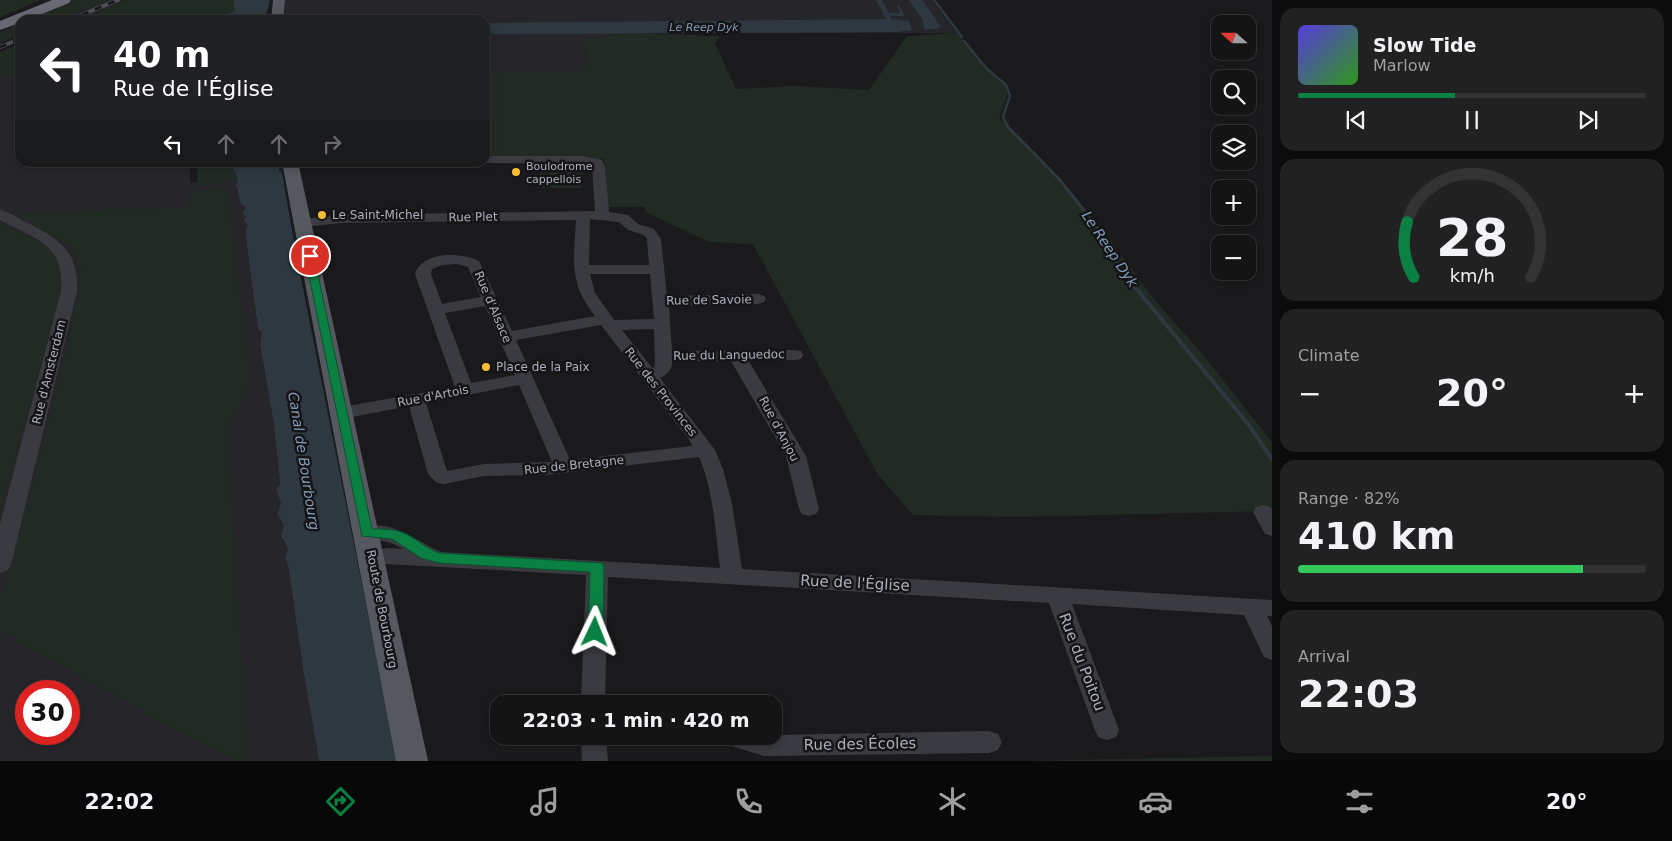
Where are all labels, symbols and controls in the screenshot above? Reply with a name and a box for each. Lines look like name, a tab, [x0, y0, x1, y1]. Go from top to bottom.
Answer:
north arrow	[1211, 15, 1256, 60]
map controls	[1211, 15, 1256, 280]
water label: Le Reep Dyk	[669, 21, 739, 34]
text: Slow Tide	[1373, 34, 1476, 56]
icon: left	[30, 35, 95, 100]
text: 40 m	[113, 35, 210, 75]
text: Marlow	[1373, 56, 1431, 75]
button: search	[1211, 70, 1256, 115]
text: Rue de l'Église	[113, 76, 274, 101]
icon: previous	[1342, 106, 1370, 134]
icon: pause	[1458, 106, 1486, 134]
icon: next	[1574, 106, 1602, 134]
button: layers	[1211, 125, 1256, 170]
icon: left	[159, 130, 187, 158]
icon: ahead	[212, 130, 240, 158]
icon: ahead	[265, 130, 293, 158]
icon: right	[318, 130, 346, 158]
place label: Boulodrome cappellois	[526, 160, 593, 186]
marker: Boulodrome cappellois	[510, 166, 522, 178]
button: +	[1211, 180, 1256, 225]
place label: Le Saint-Michel	[332, 208, 423, 222]
water label: Le Reep Dyk	[1079, 208, 1142, 291]
text: 28	[1436, 208, 1508, 268]
marker: Le Saint-Michel	[316, 209, 328, 221]
street label: Rue Plet	[448, 210, 498, 224]
pin	[289, 235, 331, 277]
button: −	[1211, 235, 1256, 280]
icon: arrive	[296, 242, 324, 270]
text: km/h	[1449, 265, 1495, 286]
street label: Rue d'Alsace	[472, 269, 514, 345]
street label: Rue de Savoie	[666, 292, 752, 308]
street label: Rue d'Amsterdam	[29, 318, 69, 426]
street label: Rue des Provinces	[622, 345, 700, 439]
text: Climate	[1298, 346, 1360, 365]
street label: Rue du Languedoc	[673, 347, 785, 363]
place label: Place de la Paix	[496, 360, 590, 374]
marker: Place de la Paix	[480, 361, 492, 373]
text: 20°	[1436, 371, 1508, 415]
text: −	[1298, 377, 1321, 410]
text: +	[1623, 377, 1646, 410]
street label: Rue d'Artois	[396, 382, 470, 410]
water label: Canal de Bourbourg	[285, 391, 323, 531]
street label: Rue d'Anjou	[756, 394, 802, 464]
street label: Rue de Bretagne	[523, 453, 625, 477]
text: Range · 82%	[1298, 489, 1400, 508]
text: 410 km	[1298, 514, 1455, 558]
street label: Route de Bourbourg	[364, 549, 400, 669]
street label: Rue de l'Église	[800, 570, 910, 595]
position arrow	[568, 605, 620, 657]
street label: Rue du Poitou	[1055, 610, 1109, 714]
text: Arrival	[1298, 647, 1350, 666]
text: 22:03	[1298, 672, 1419, 716]
speed limit sign: 30	[15, 680, 80, 745]
text: 22:03 · 1 min · 420 m	[522, 709, 750, 731]
street label: Rue des Écoles	[803, 733, 917, 754]
icon: directions	[323, 784, 358, 819]
icon: music	[527, 784, 562, 819]
icon: phone	[731, 784, 766, 819]
icon: climate	[935, 784, 970, 819]
icon: car	[1138, 784, 1173, 819]
icon: filters	[1342, 784, 1377, 819]
text: 22:02	[84, 789, 154, 814]
text: 20°	[1546, 789, 1588, 814]

